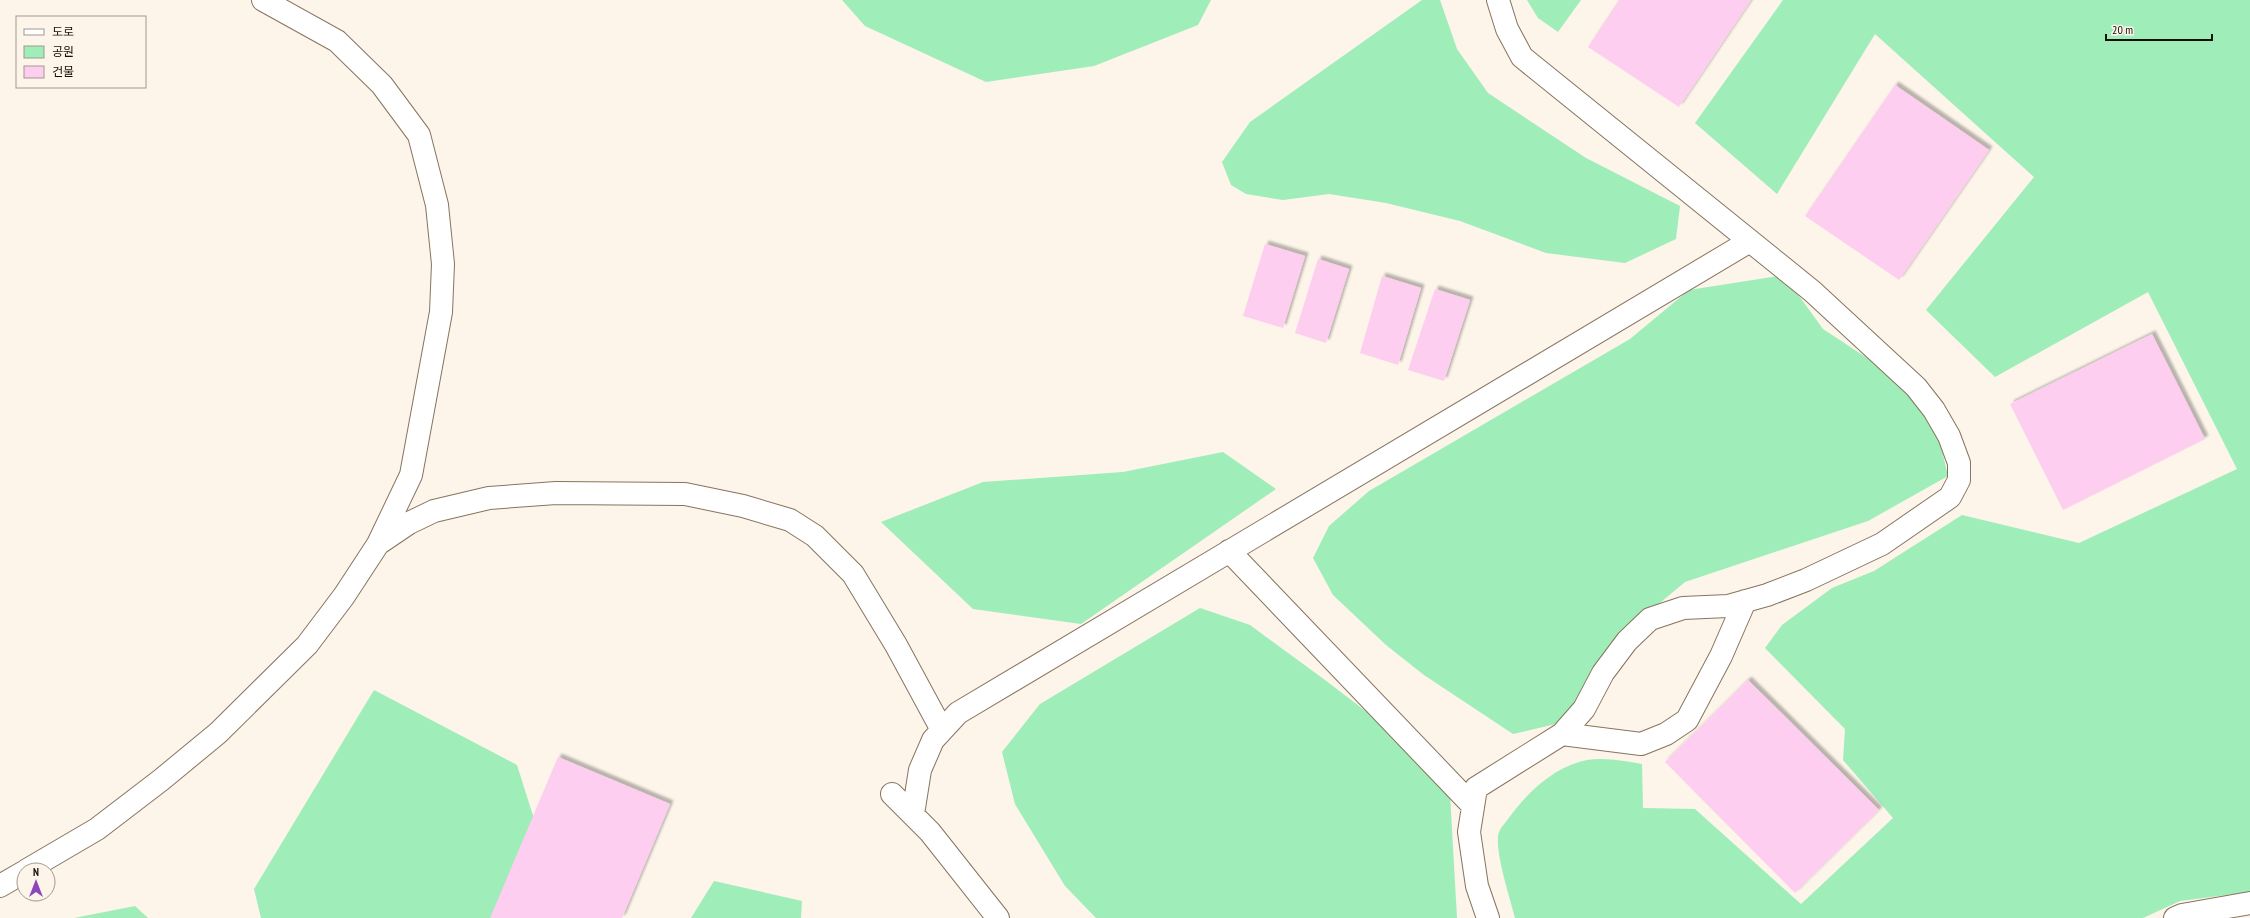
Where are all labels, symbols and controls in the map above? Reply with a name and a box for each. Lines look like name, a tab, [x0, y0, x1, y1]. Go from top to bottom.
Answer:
legend	[16, 16, 146, 88]
scale bar	[2106, 16, 2212, 42]
text: 20 m	[2112, 22, 2133, 37]
text: 도로	[52, 24, 74, 39]
text: 공원	[52, 44, 74, 59]
text: 건물	[52, 64, 74, 79]
north arrow	[16, 862, 56, 902]
text: N	[33, 865, 39, 879]

